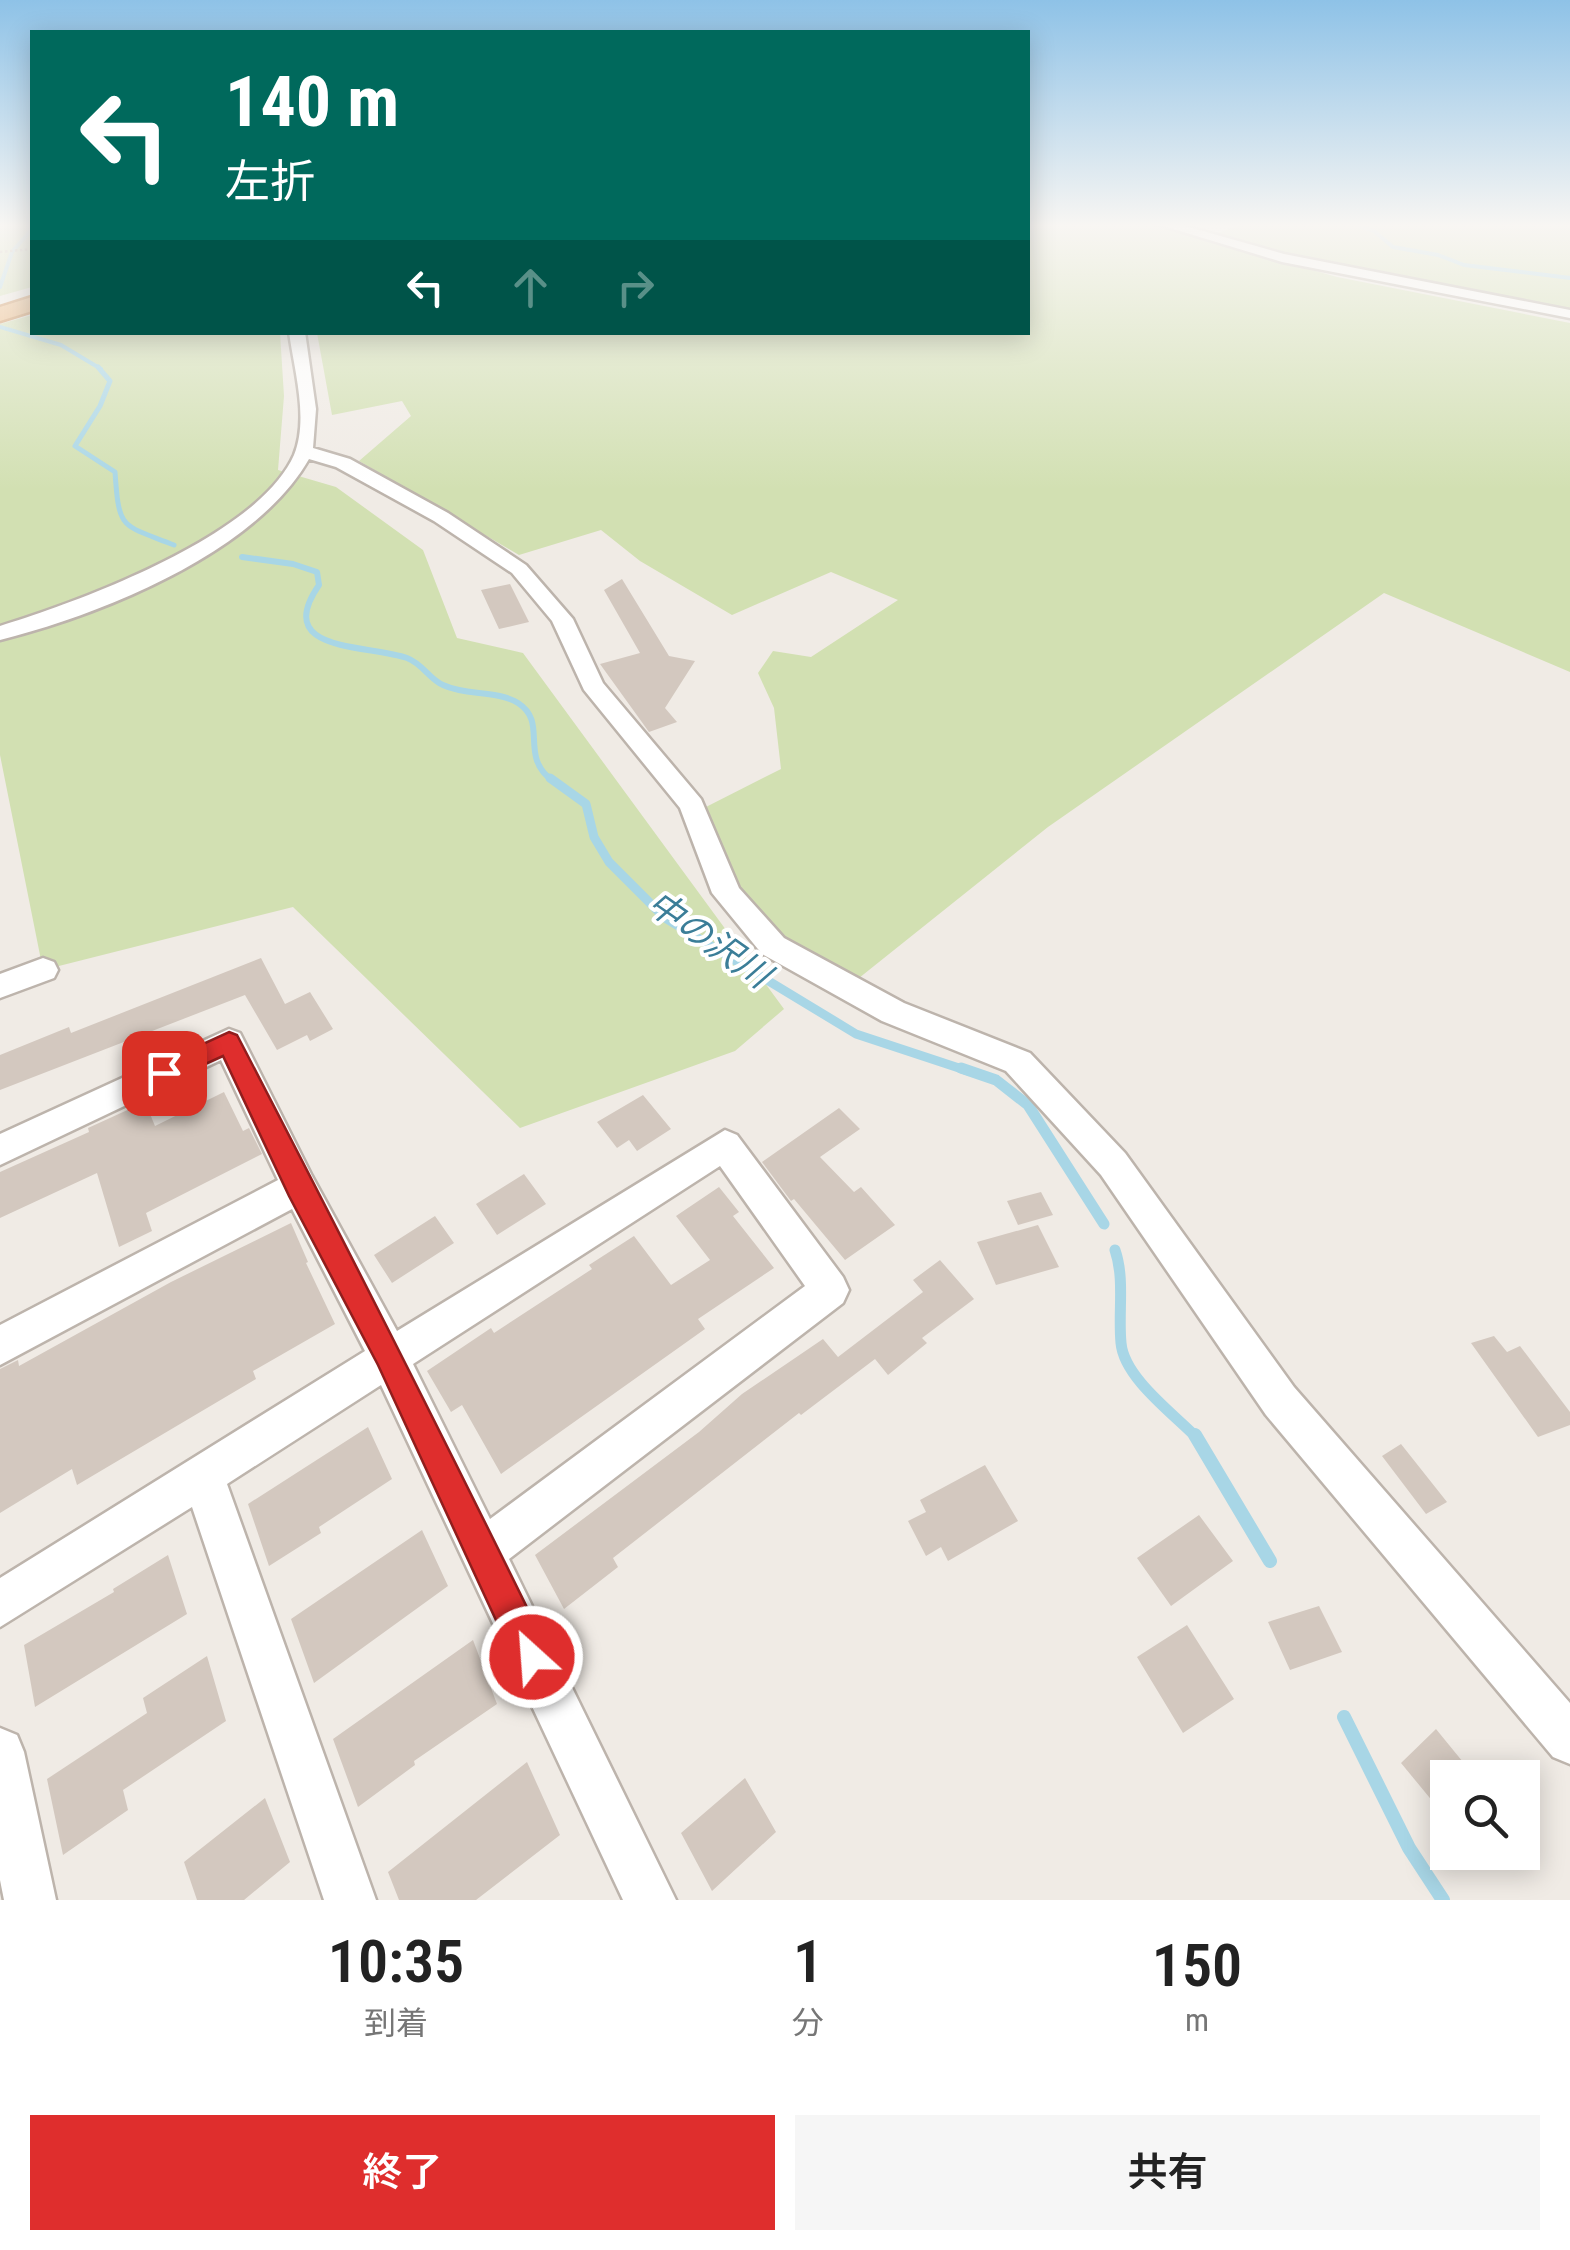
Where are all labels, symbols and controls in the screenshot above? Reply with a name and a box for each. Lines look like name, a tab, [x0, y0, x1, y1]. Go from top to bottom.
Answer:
text: 140 m	[225, 61, 399, 143]
icon: left	[60, 70, 190, 200]
text: 左折	[225, 155, 315, 208]
icon: left	[398, 260, 453, 315]
icon: ahead	[503, 260, 558, 315]
icon: right	[608, 260, 663, 315]
water label: 中の沢川	[640, 882, 781, 999]
pin	[122, 1031, 207, 1116]
icon: arrive	[137, 1046, 192, 1101]
position arrow	[480, 1605, 584, 1709]
map controls	[1430, 1760, 1540, 1870]
button: search	[1430, 1760, 1540, 1870]
text: 10:35	[328, 1926, 464, 1997]
text: 1	[793, 1926, 823, 1997]
text: 150	[1152, 1930, 1242, 2001]
text: m	[1185, 2001, 1209, 2039]
text: 到着	[364, 2004, 428, 2042]
text: 分	[792, 2004, 824, 2042]
button: 終了	[30, 2115, 775, 2230]
button: 共有	[795, 2115, 1540, 2230]

